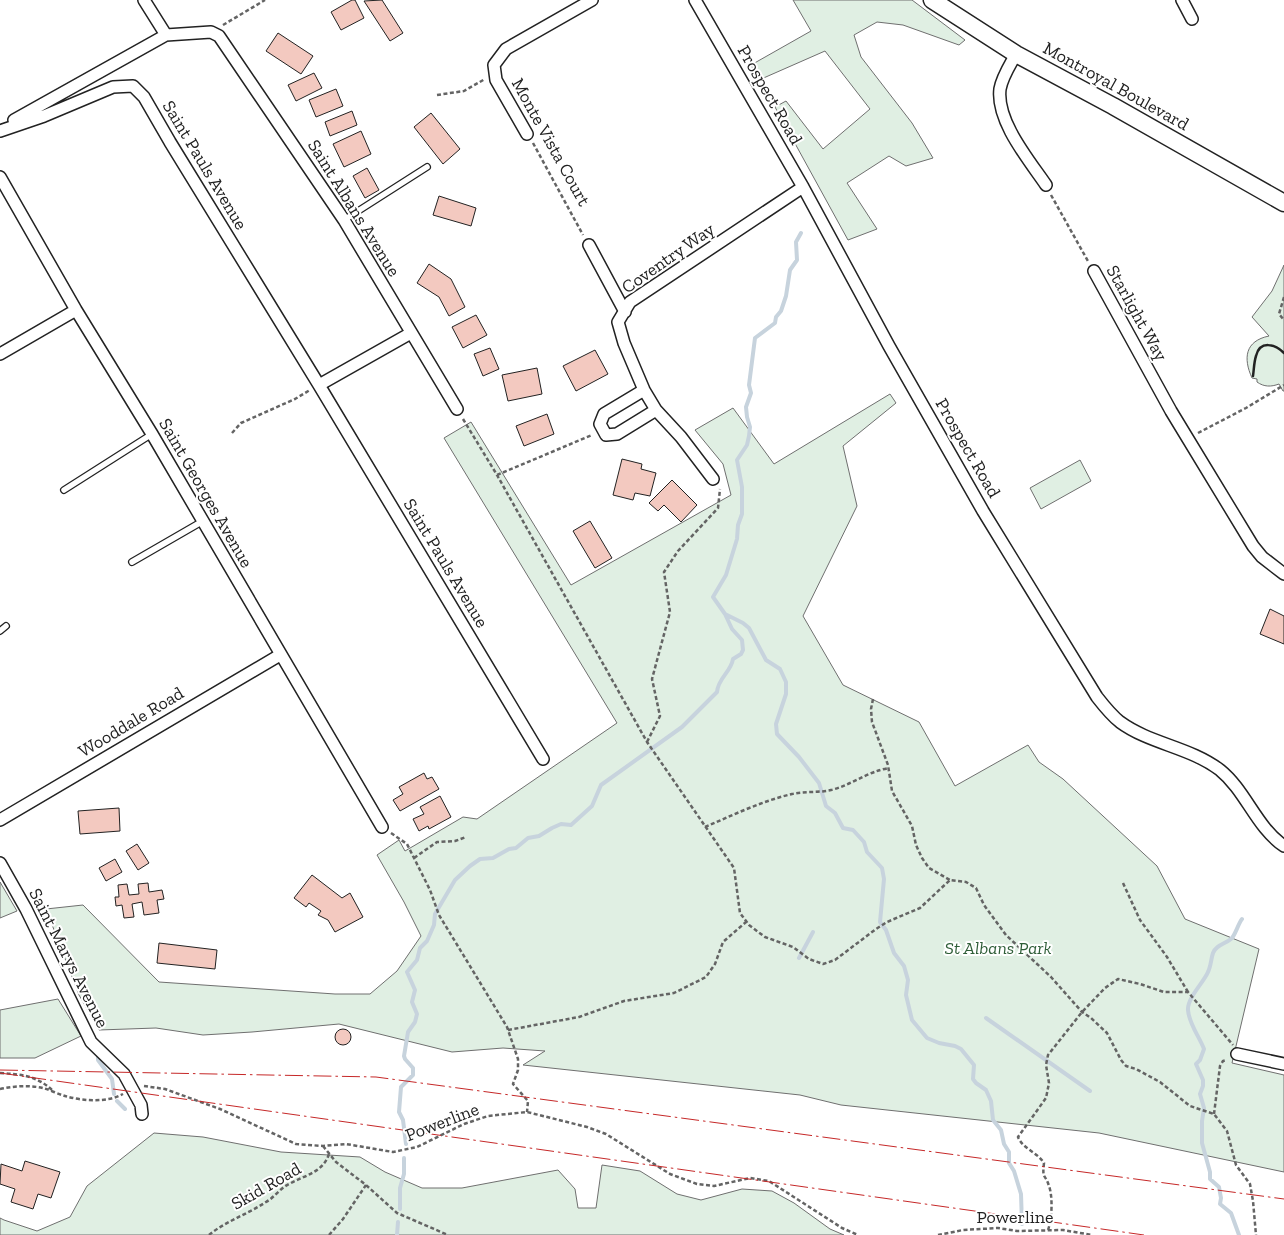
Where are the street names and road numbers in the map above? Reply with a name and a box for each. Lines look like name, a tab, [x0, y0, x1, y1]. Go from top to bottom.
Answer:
street label: Montroyal Boulevard	[1039, 37, 1193, 135]
street label: Prospect Road	[733, 41, 807, 149]
street label: Monte Vista Court	[507, 74, 595, 210]
street label: Saint Pauls Avenue	[158, 96, 252, 234]
street label: Saint Albans Avenue	[303, 135, 405, 281]
street label: Coventry Way	[617, 217, 719, 298]
street label: Starlight Way	[1102, 261, 1173, 365]
street label: Prospect Road	[931, 394, 1005, 502]
street label: Saint Georges Avenue	[154, 414, 258, 572]
street label: Saint Pauls Avenue	[399, 494, 493, 632]
street label: Wooddale Road	[74, 682, 188, 762]
street label: Saint Marys Avenue	[24, 884, 114, 1032]
street label: Powerline	[402, 1098, 482, 1146]
street label: Skid Road	[227, 1157, 305, 1215]
street label: Powerline	[976, 1206, 1054, 1228]

